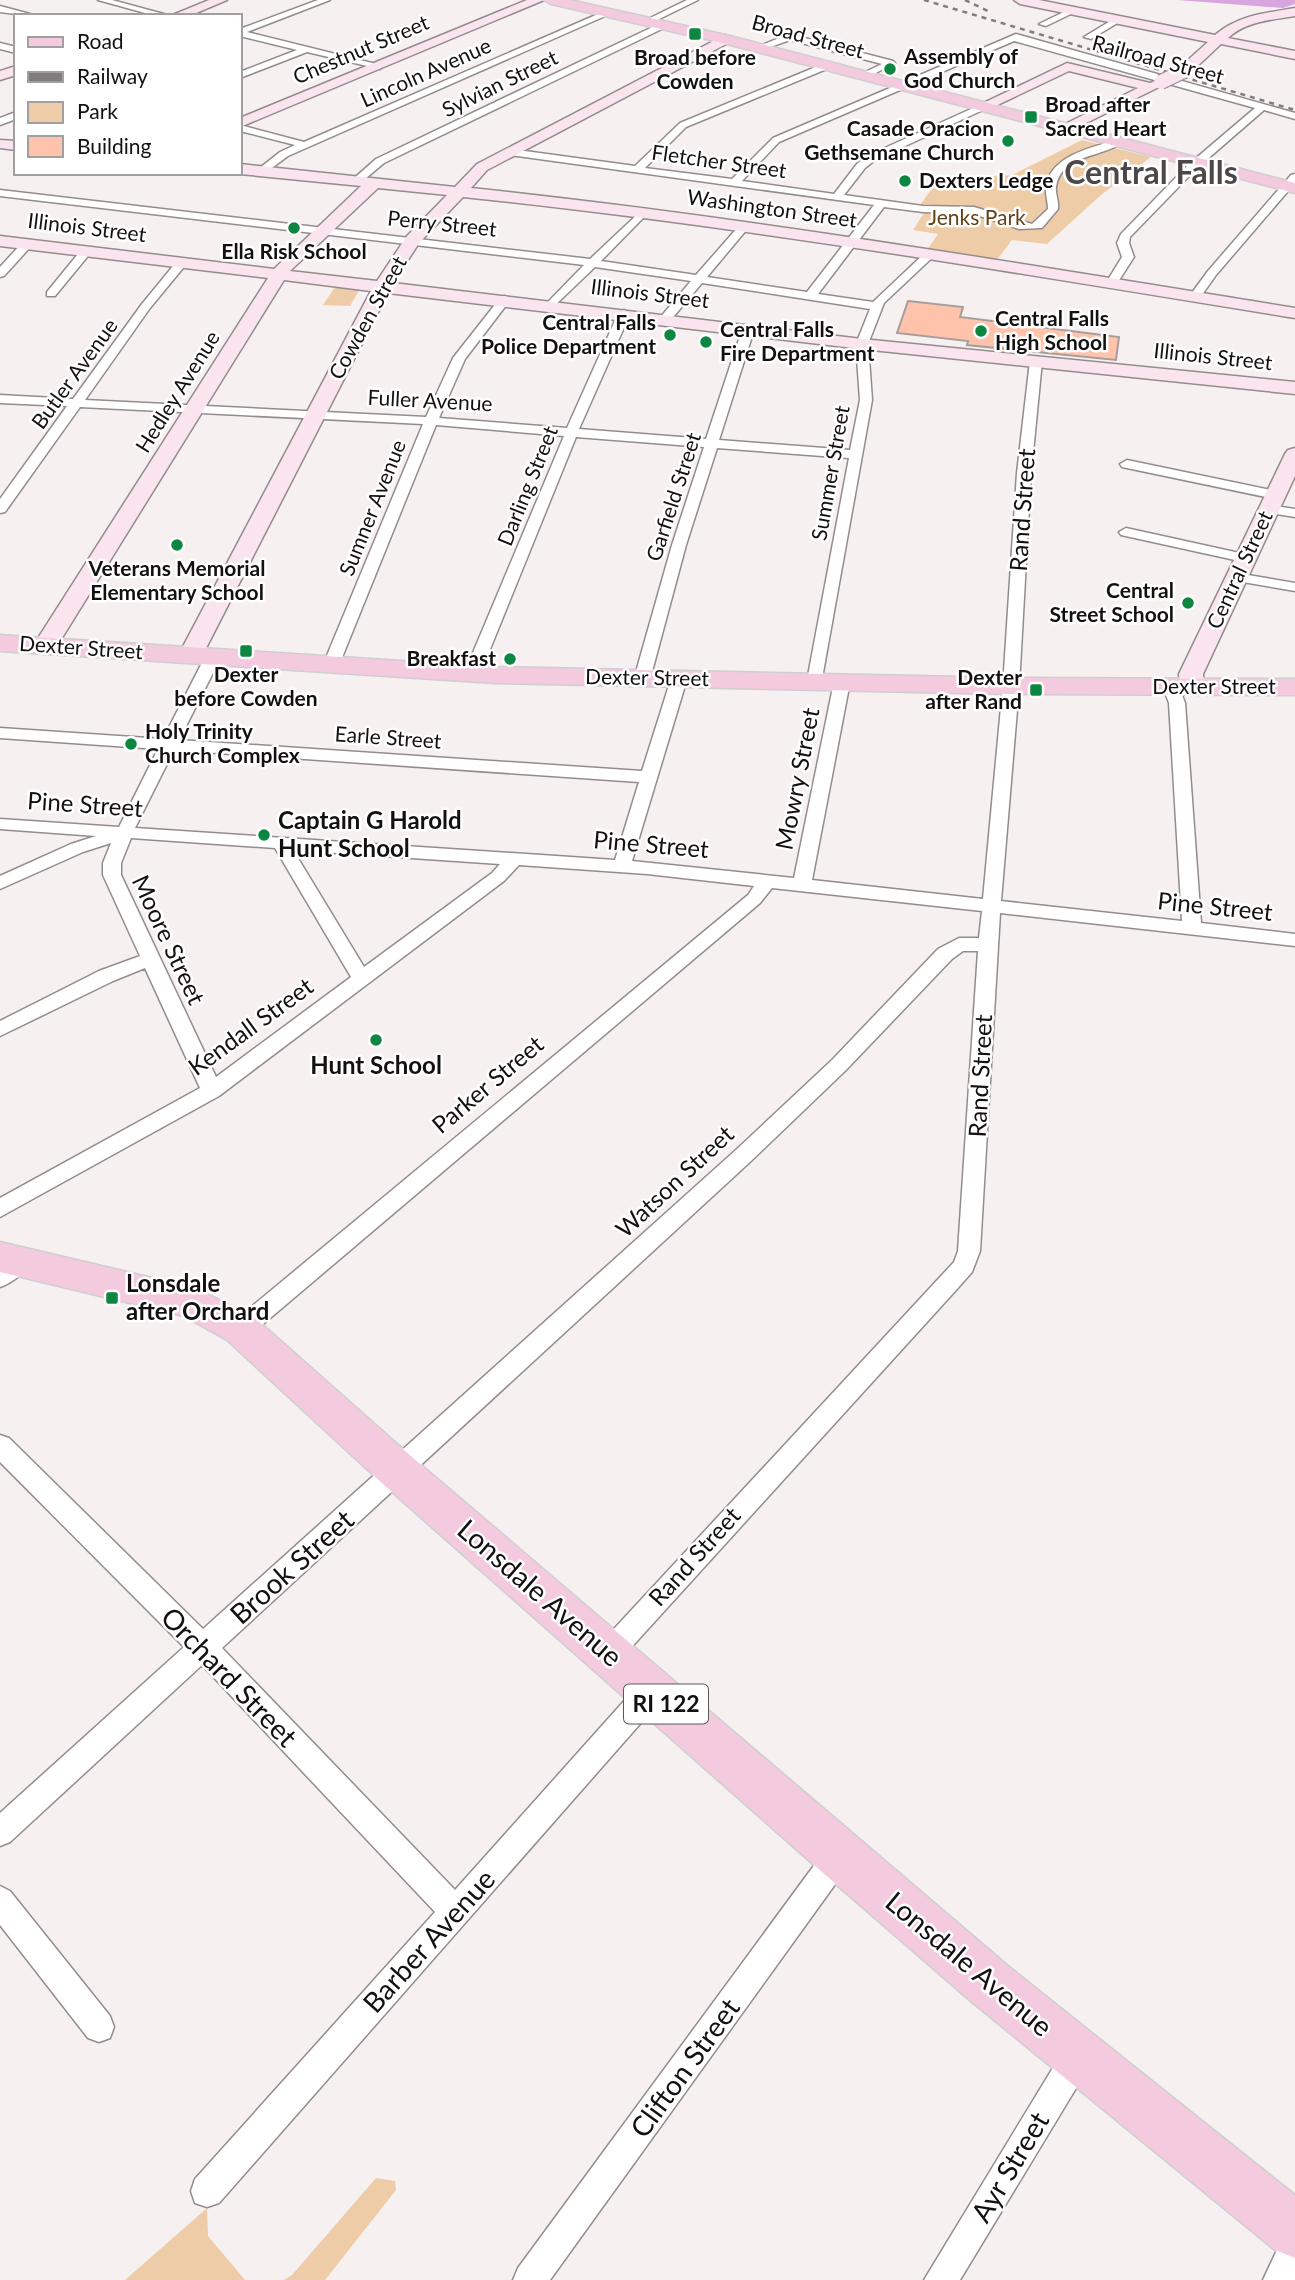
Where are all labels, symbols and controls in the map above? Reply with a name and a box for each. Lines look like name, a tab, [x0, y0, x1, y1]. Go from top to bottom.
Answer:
street label: Chestnut Street	[289, 9, 433, 88]
street label: Broad Street	[749, 9, 868, 63]
legend	[14, 14, 242, 175]
marker: Broad before Cowden	[687, 26, 703, 42]
text: Road	[77, 28, 124, 53]
street label: Railroad Street	[1090, 29, 1227, 88]
street label: Lincoln Avenue	[356, 32, 494, 112]
place label: Assembly of God Church	[903, 43, 1018, 92]
street label: Sylvian Street	[438, 44, 562, 121]
place label: Broad before Cowden	[634, 44, 756, 93]
marker: Assembly of God Church	[882, 61, 898, 77]
text: Railway	[77, 63, 148, 88]
place label: Broad after Sacred Heart	[1045, 91, 1166, 140]
text: Park	[77, 98, 118, 123]
marker: Broad after Sacred Heart	[1023, 109, 1039, 125]
place label: Casade Oracion Gethsemane Church	[804, 115, 994, 164]
text: Building	[77, 133, 152, 158]
marker: Casade Oracion Gethsemane Church	[1000, 133, 1016, 149]
street label: Fletcher Street	[650, 139, 789, 182]
district label: Central Falls	[1064, 152, 1238, 191]
place label: Dexters Ledge	[919, 167, 1054, 192]
marker: Dexters Ledge	[897, 173, 913, 189]
street label: Washington Street	[686, 183, 859, 232]
street label: Perry Street	[386, 204, 498, 241]
park label: Jenks Park	[928, 204, 1026, 229]
street label: Illinois Street	[27, 207, 148, 246]
marker: Ella Risk School	[286, 220, 302, 236]
place label: Ella Risk School	[221, 238, 367, 263]
street label: Cowden Street	[323, 251, 411, 383]
street label: Illinois Street	[590, 273, 711, 312]
place label: Central Falls High School	[995, 305, 1109, 354]
place label: Central Falls Police Department	[481, 309, 656, 358]
street label: Butler Avenue	[25, 313, 122, 433]
place label: Central Falls Fire Department	[720, 316, 875, 365]
marker: Central Falls High School	[973, 323, 989, 339]
street label: Hedley Avenue	[129, 326, 224, 457]
marker: Central Falls Police Department	[662, 327, 678, 343]
marker: Central Falls Fire Department	[698, 334, 714, 350]
street label: Illinois Street	[1153, 337, 1274, 374]
street label: Fuller Avenue	[367, 384, 493, 415]
street label: Summer Street	[805, 403, 854, 542]
street label: Darling Street	[491, 421, 562, 549]
street label: Garfield Street	[640, 429, 705, 564]
street label: Sumner Avenue	[333, 436, 410, 579]
street label: Rand Street	[1003, 447, 1040, 572]
street label: Central Street	[1200, 506, 1277, 632]
marker: Veterans Memorial Elementary School	[169, 537, 185, 553]
place label: Veterans Memorial Elementary School	[88, 555, 265, 604]
place label: Central Street School	[1050, 577, 1174, 626]
marker: Central Street School	[1180, 595, 1196, 611]
street label: Dexter Street	[19, 630, 144, 663]
marker: Dexter before Cowden	[238, 643, 254, 659]
place label: Breakfast	[407, 645, 496, 670]
marker: Breakfast	[502, 651, 518, 667]
place label: Dexter before Cowden	[174, 661, 318, 710]
street label: Dexter Street	[585, 663, 710, 690]
place label: Dexter after Rand	[925, 664, 1022, 713]
street label: Dexter Street	[1152, 673, 1276, 698]
marker: Dexter after Rand	[1028, 682, 1044, 698]
street label: Mowry Street	[769, 705, 825, 852]
place label: Holy Trinity Church Complex	[145, 718, 300, 767]
street label: Earle Street	[334, 720, 443, 753]
marker: Holy Trinity Church Complex	[123, 736, 139, 752]
street label: Pine Street	[26, 785, 144, 822]
place label: Captain G Harold Hunt School	[278, 805, 462, 862]
street label: Pine Street	[592, 824, 710, 863]
marker: Captain G Harold Hunt School	[256, 827, 272, 843]
street label: Moore Street	[127, 870, 212, 1009]
street label: Pine Street	[1156, 885, 1274, 926]
street label: Kendall Street	[182, 971, 318, 1081]
street label: Rand Street	[962, 1013, 997, 1138]
street label: Parker Street	[425, 1029, 549, 1139]
marker: Hunt School	[368, 1032, 384, 1048]
place label: Hunt School	[310, 1050, 442, 1079]
street label: Watson Street	[609, 1119, 739, 1243]
place label: Lonsdale after Orchard	[126, 1268, 269, 1325]
marker: Lonsdale after Orchard	[104, 1290, 120, 1306]
street label: Rand Street	[642, 1500, 746, 1611]
street label: Brook Street	[223, 1502, 360, 1631]
street label: Lonsdale Avenue	[451, 1512, 630, 1673]
street label: Orchard Street	[155, 1599, 305, 1753]
road number: RI 122	[624, 1684, 708, 1723]
street label: Barber Avenue	[355, 1862, 501, 2019]
street label: Lonsdale Avenue	[879, 1884, 1060, 2043]
street label: Clifton Street	[622, 1991, 746, 2144]
street label: Ayr Street	[963, 2105, 1055, 2228]

